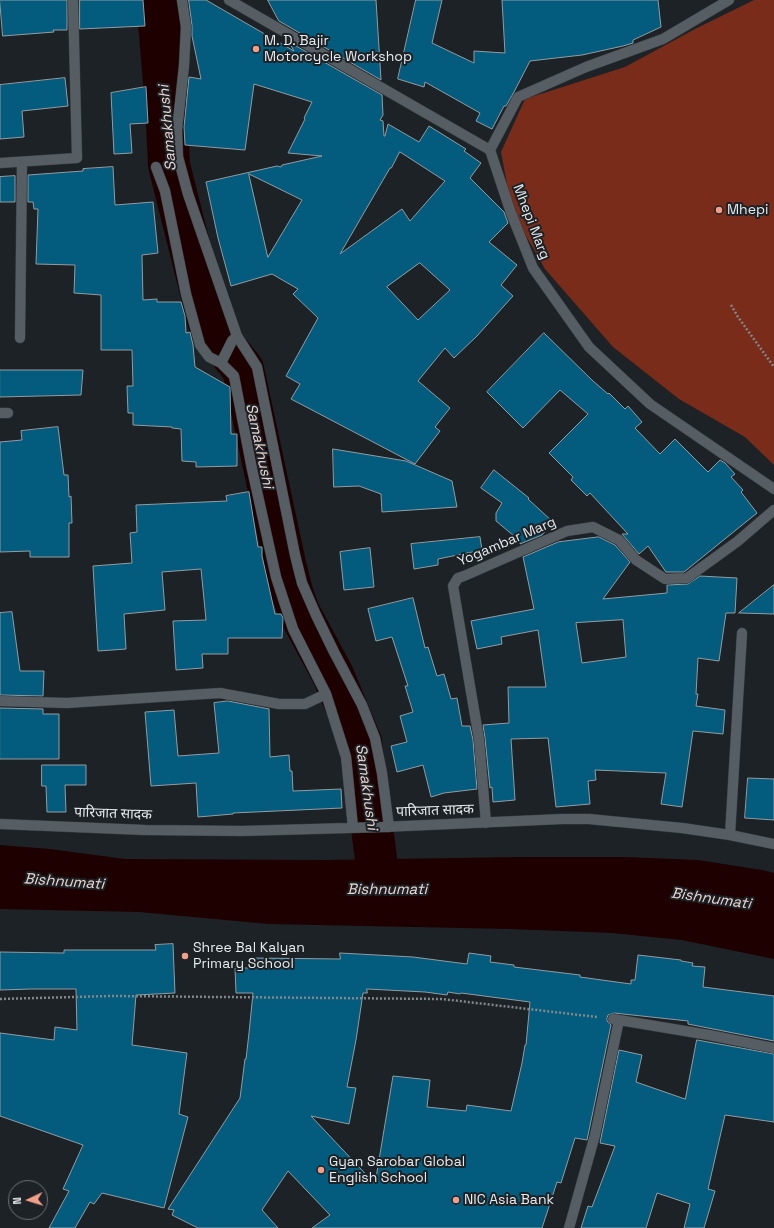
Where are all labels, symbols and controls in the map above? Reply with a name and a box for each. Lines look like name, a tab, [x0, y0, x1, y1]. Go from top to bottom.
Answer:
place label: M. D. Bajir Motorcycle Workshop	[264, 33, 412, 66]
marker: M. D. Bajir Motorcycle Workshop	[251, 44, 261, 54]
water label: Samakhushi	[155, 84, 181, 172]
street label: Mhepi Marg	[509, 182, 553, 262]
place label: Mhepi	[727, 202, 768, 218]
marker: Mhepi	[714, 205, 724, 215]
water label: Samakhushi	[241, 402, 277, 490]
street label: Yogambar Marg	[455, 514, 559, 570]
water label: Samakhushi	[351, 743, 381, 831]
street label: पारिजात सादक	[396, 801, 474, 821]
street label: पारिजात सादक	[74, 804, 152, 824]
water label: Bishnumati	[23, 870, 105, 894]
water label: Bishnumati	[347, 881, 427, 899]
water label: Bishnumati	[670, 884, 752, 914]
place label: Shree Bal Kalyan Primary School	[193, 940, 305, 972]
marker: Shree Bal Kalyan Primary School	[180, 951, 190, 961]
place label: Gyan Sarobar Global English School	[329, 1154, 465, 1186]
marker: Gyan Sarobar Global English School	[316, 1165, 326, 1175]
north arrow	[8, 1180, 48, 1220]
place label: NIC Asia Bank	[464, 1192, 554, 1208]
marker: NIC Asia Bank	[451, 1195, 461, 1205]
text: N	[10, 1197, 24, 1205]

